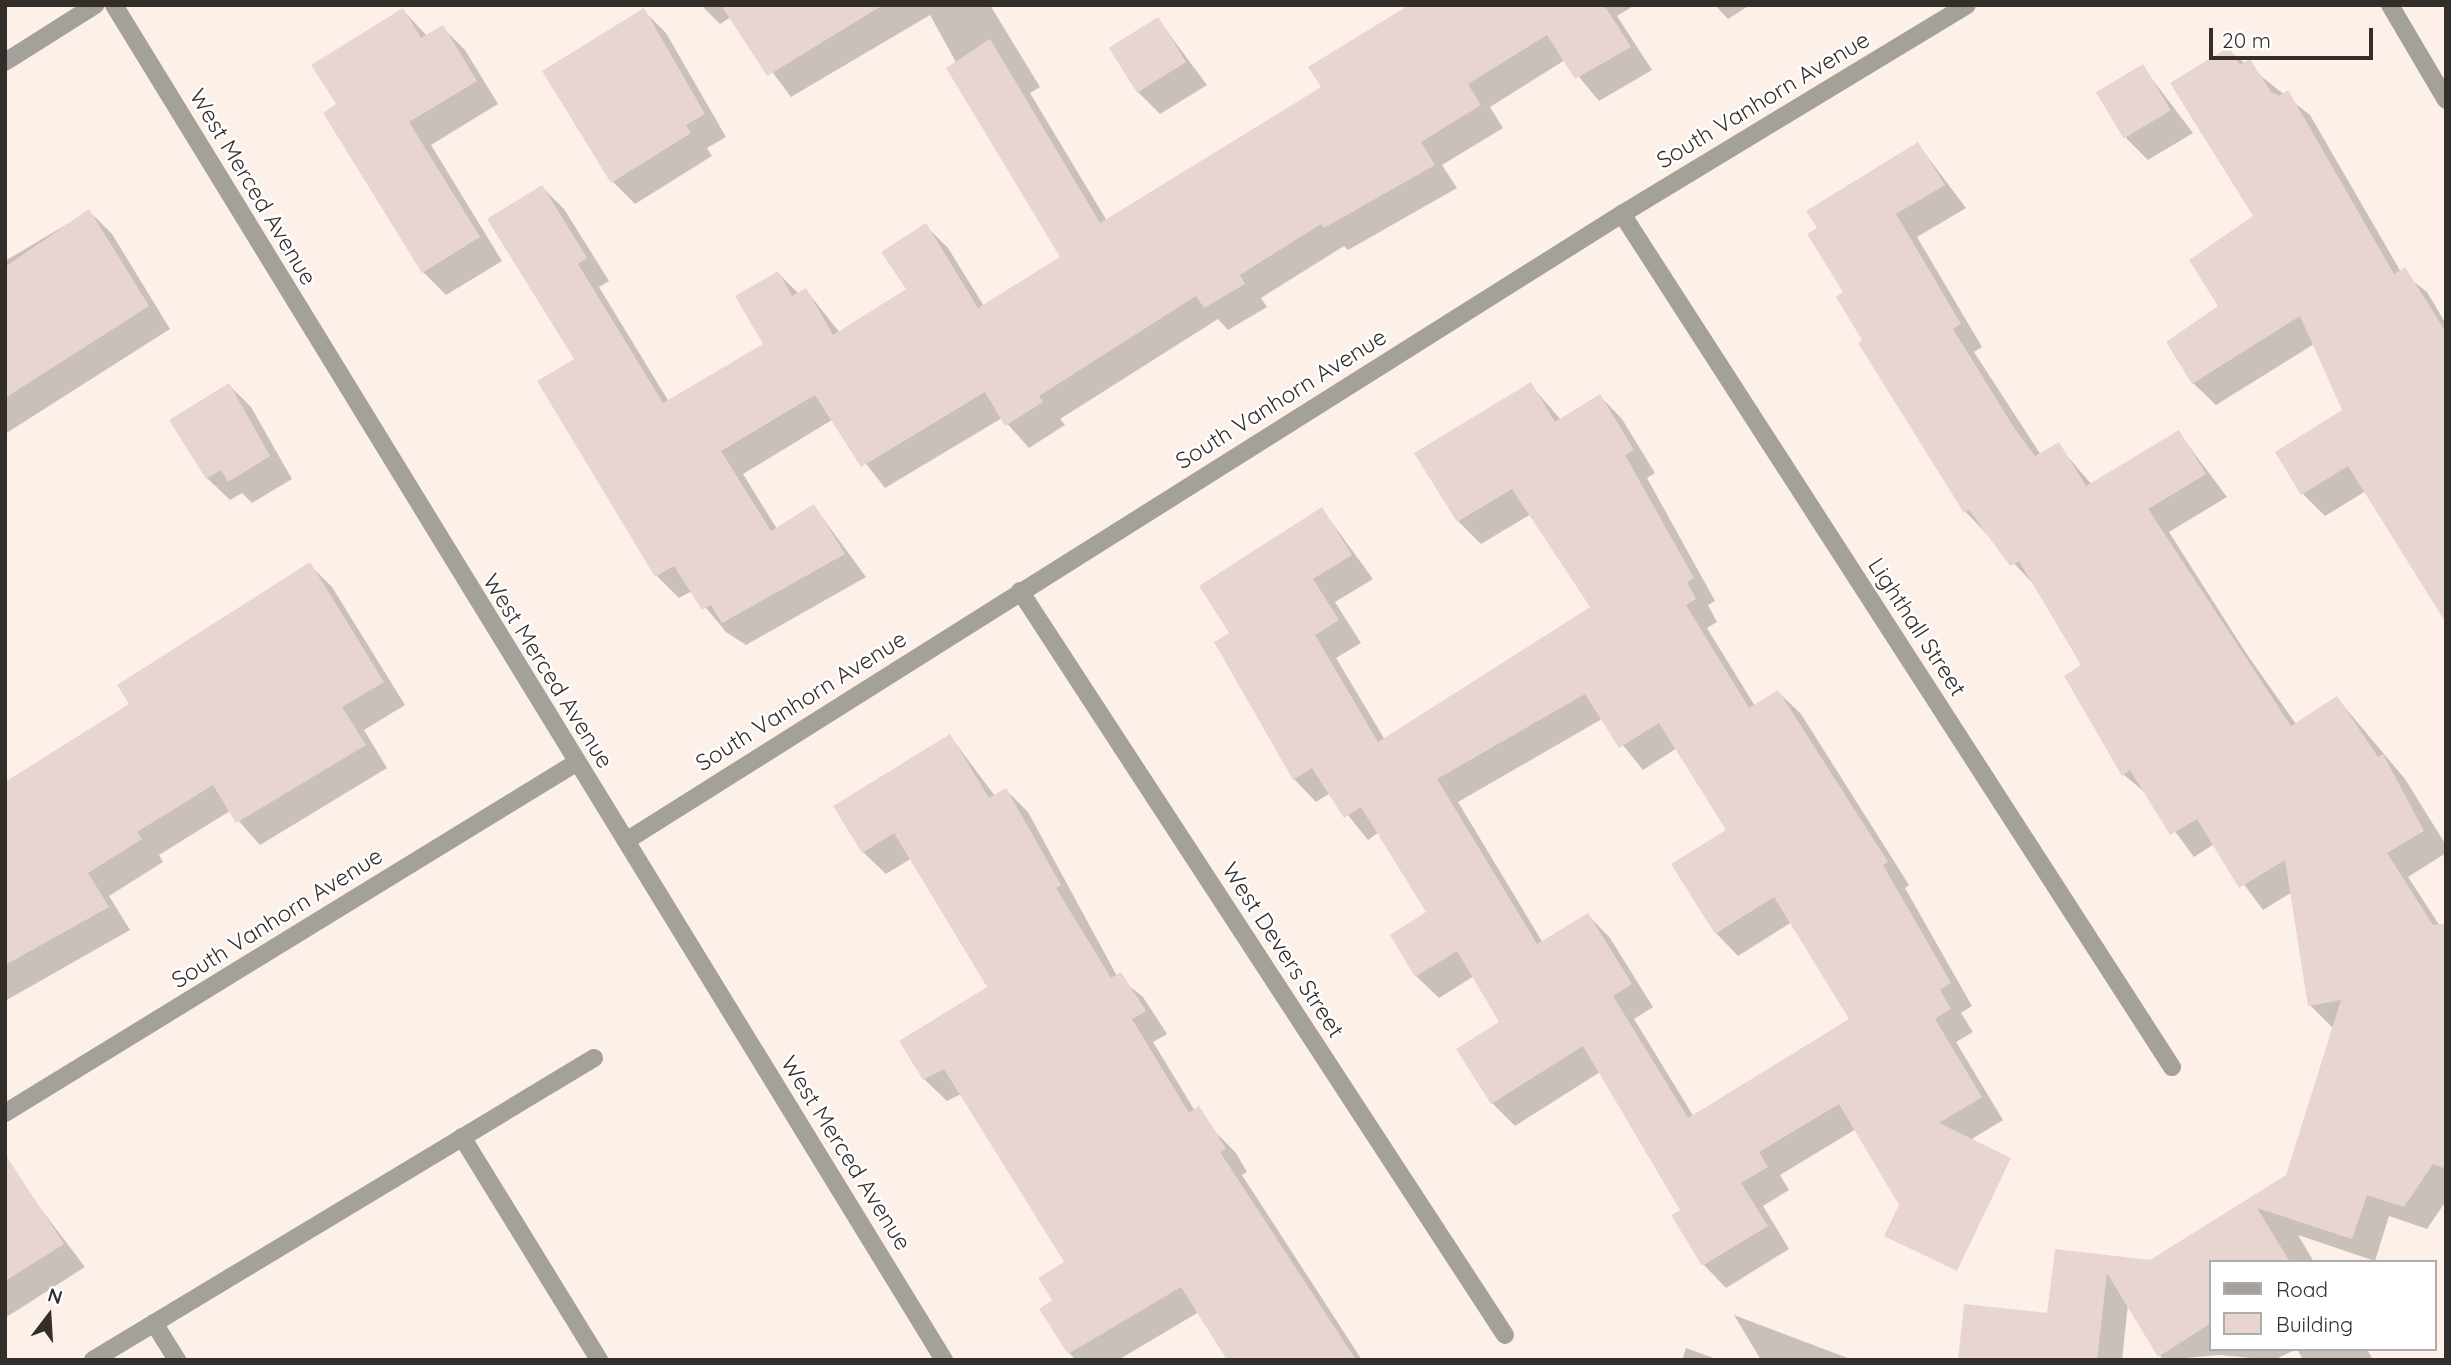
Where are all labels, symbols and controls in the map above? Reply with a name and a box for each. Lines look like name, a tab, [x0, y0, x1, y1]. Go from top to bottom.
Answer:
scale bar	[2213, 14, 2378, 58]
street label: South Vanhorn Avenue	[1652, 26, 1874, 174]
text: 20 m	[2222, 27, 2271, 53]
street label: West Merced Avenue	[184, 84, 322, 290]
street label: South Vanhorn Avenue	[1171, 323, 1391, 475]
street label: Lighthall Street	[1862, 553, 1972, 701]
street label: West Merced Avenue	[477, 569, 619, 773]
street label: South Vanhorn Avenue	[691, 625, 911, 777]
street label: South Vanhorn Avenue	[167, 842, 387, 994]
street label: West Devers Street	[1216, 857, 1350, 1043]
street label: West Merced Avenue	[775, 1051, 917, 1255]
legend	[2210, 1260, 2437, 1351]
text: Road	[2276, 1276, 2328, 1302]
north arrow	[14, 1281, 84, 1351]
text: N	[45, 1282, 65, 1309]
text: Building	[2276, 1311, 2353, 1337]

